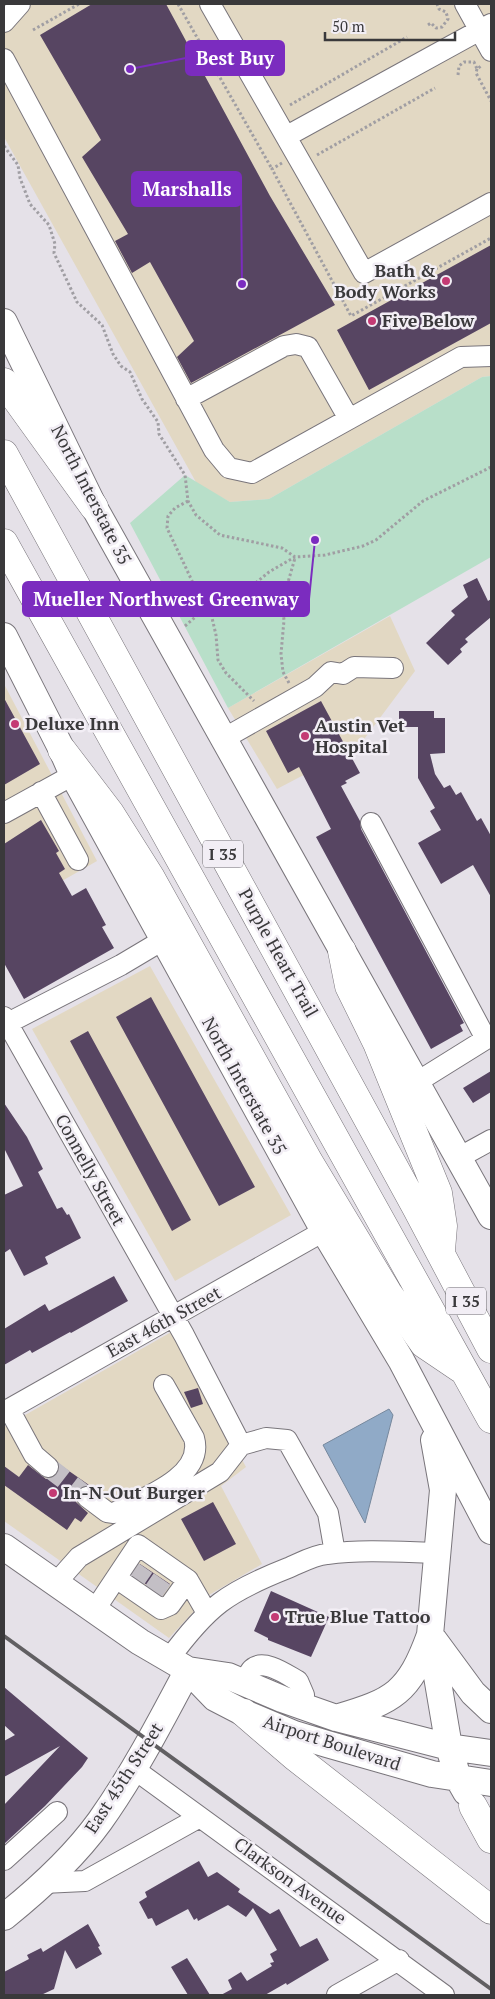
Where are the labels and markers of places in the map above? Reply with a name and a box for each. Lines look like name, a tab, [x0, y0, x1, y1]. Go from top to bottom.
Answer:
callout: Best Buy	[186, 41, 284, 75]
callout: Marshalls	[132, 172, 241, 206]
place label: Bath & Body Works	[334, 258, 436, 303]
marker: Bath & Body Works	[440, 275, 452, 287]
place label: Five Below	[382, 308, 475, 332]
marker: Five Below	[366, 315, 378, 327]
callout: Mueller Northwest Greenway	[23, 582, 309, 616]
place label: Deluxe Inn	[25, 711, 120, 735]
place label: Austin Vet Hospital	[315, 713, 405, 758]
marker: Deluxe Inn	[9, 718, 21, 730]
marker: Austin Vet Hospital	[299, 730, 311, 742]
place label: In-N-Out Burger	[63, 1480, 205, 1504]
marker: In-N-Out Burger	[47, 1487, 59, 1499]
place label: True Blue Tattoo	[285, 1604, 431, 1628]
marker: True Blue Tattoo	[269, 1611, 281, 1623]

